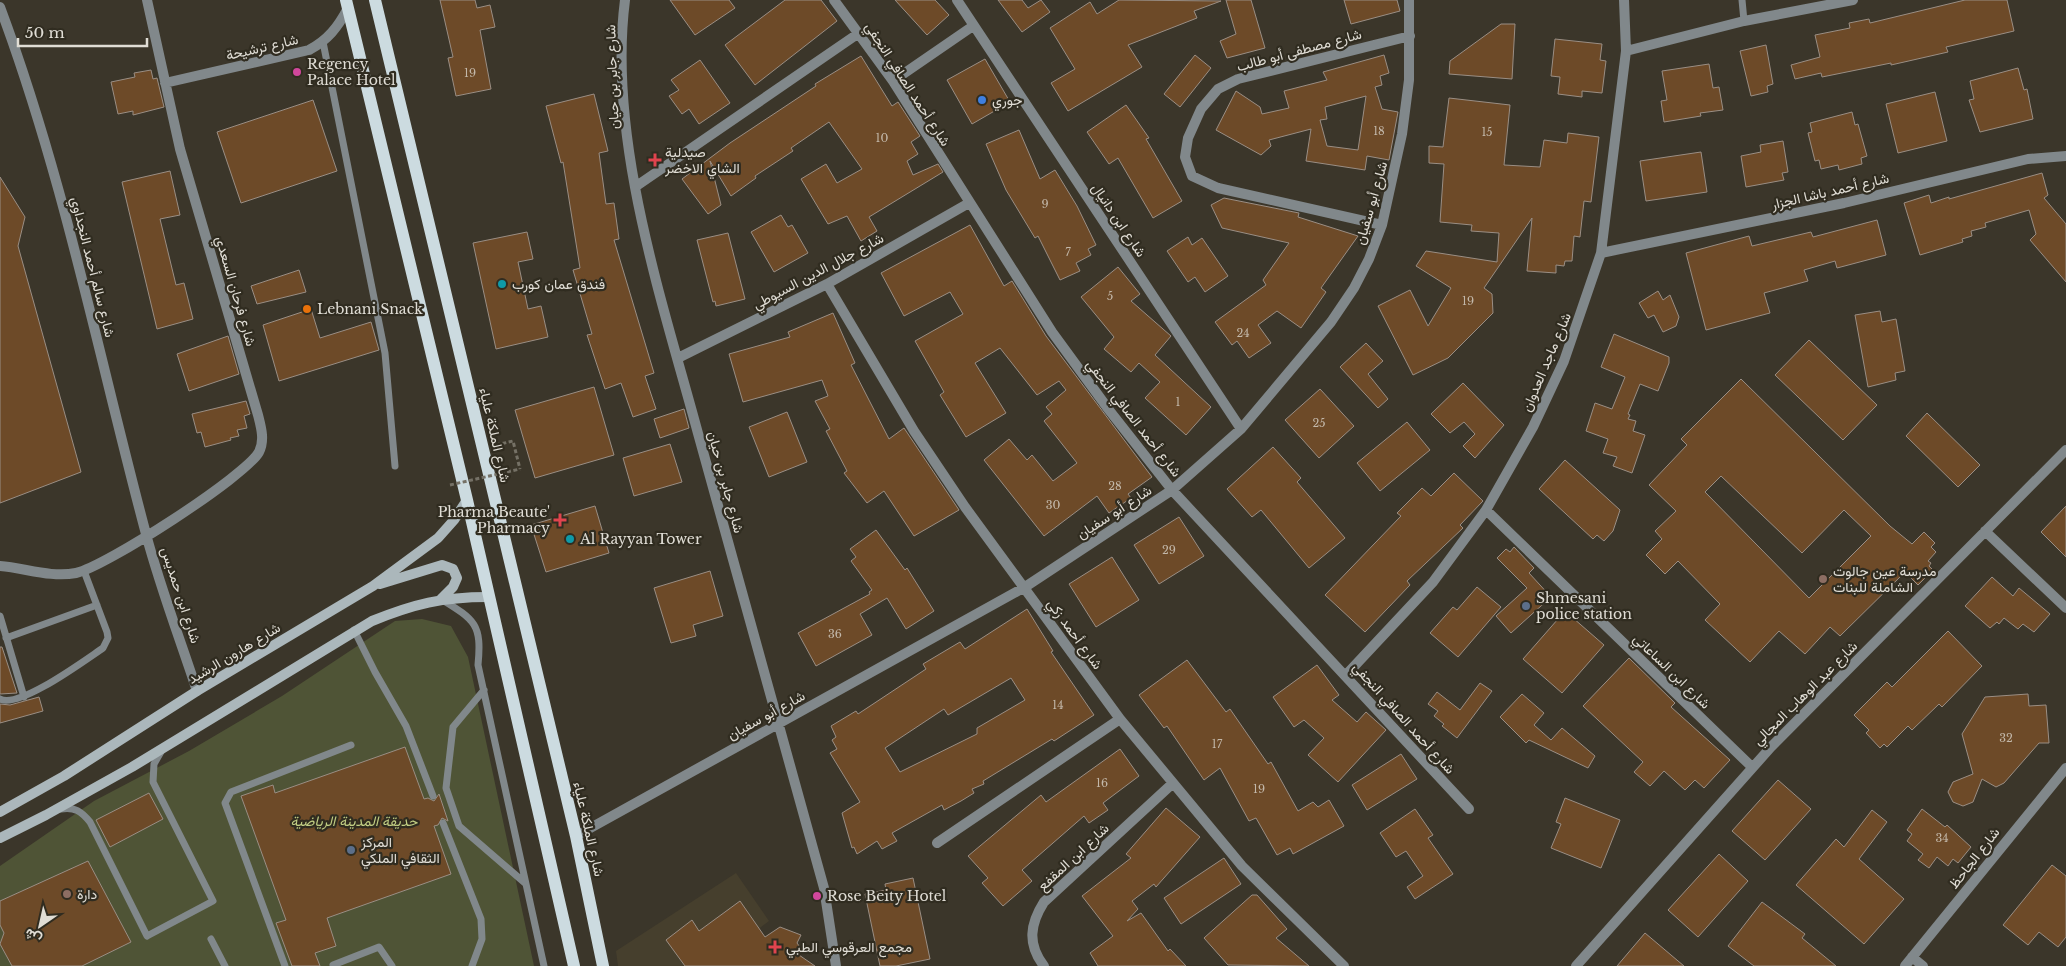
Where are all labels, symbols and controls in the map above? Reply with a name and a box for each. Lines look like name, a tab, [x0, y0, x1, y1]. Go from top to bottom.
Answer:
scale bar	[18, 15, 146, 47]
street label: شارع أحمد الصافي النجفي	[859, 19, 955, 151]
text: 50 m	[25, 23, 65, 42]
street label: شارع جابر بن حيان	[601, 24, 625, 130]
street label: شارع مصطفى أبو طالب	[1235, 25, 1364, 77]
street label: شارع ترشيحة	[224, 30, 300, 66]
place label: Regency Palace Hotel	[307, 55, 396, 89]
marker: Regency Palace Hotel	[291, 66, 303, 78]
house number: 19	[464, 66, 476, 80]
place label: جوري	[992, 91, 1022, 112]
marker: جوري	[976, 94, 988, 106]
house number: 18	[1373, 124, 1385, 138]
house number: 15	[1481, 125, 1493, 139]
house number: 10	[876, 131, 889, 145]
place label: صيدلية الشاي الاخضر	[664, 143, 740, 180]
marker: صيدلية الشاي الاخضر	[649, 154, 661, 166]
street label: شارع أبو سفيان	[1350, 159, 1393, 247]
street label: شارع أحمد باشا الجزار	[1768, 169, 1891, 215]
street label: شارع ابن دانيال	[1086, 180, 1150, 262]
street label: شارع سالم أحمد النجداوي	[64, 195, 119, 340]
house number: 9	[1041, 197, 1049, 211]
street label: شارع جلال الدين السيوطي	[749, 229, 888, 316]
street label: شارع فرحان السعدي	[209, 234, 260, 349]
house number: 7	[1065, 245, 1071, 259]
place label: فندق عمان كورب	[512, 275, 605, 293]
marker: فندق عمان كورب	[496, 278, 508, 290]
house number: 5	[1107, 289, 1113, 303]
house number: 19	[1462, 294, 1474, 308]
place label: Lebnani Snack	[317, 300, 423, 318]
marker: Lebnani Snack	[301, 303, 313, 315]
street label: شارع ماجد العدوان	[1517, 310, 1577, 415]
house number: 24	[1236, 326, 1250, 340]
street label: شارع أحمد الصافي النجفي	[1080, 356, 1186, 482]
street label: شارع الملكة علياء	[473, 386, 515, 485]
house number: 1	[1176, 395, 1181, 409]
house number: 25	[1312, 416, 1326, 430]
street label: شارع جابر بن حيان	[702, 429, 748, 535]
house number: 28	[1108, 479, 1122, 493]
street label: شارع أبو سفيان	[1073, 481, 1156, 545]
house number: 30	[1046, 498, 1060, 512]
place label: Pharma Beaute' Pharmacy	[438, 503, 550, 537]
marker: Pharma Beaute' Pharmacy	[554, 514, 566, 526]
place label: Al Rayyan Tower	[579, 530, 702, 548]
marker: Al Rayyan Tower	[564, 533, 576, 545]
house number: 29	[1162, 543, 1176, 557]
street label: شارع ابن حمديس	[155, 545, 205, 646]
place label: مدرسة عين جالوت الشاملة للبنات	[1833, 562, 1936, 596]
marker: مدرسة عين جالوت الشاملة للبنات	[1817, 573, 1829, 585]
place label: Shmesani police station	[1536, 589, 1632, 623]
street label: شارع أحمد زكي	[1041, 595, 1107, 675]
marker: Shmesani police station	[1520, 600, 1532, 612]
street label: شارع هارون الرشيد	[184, 618, 285, 689]
house number: 36	[828, 627, 842, 641]
street label: شارع ابن الساعاتي	[1627, 630, 1714, 715]
street label: شارع عبد الوهاب المجالي	[1749, 637, 1863, 751]
street label: شارع أحمد الصافي النجفي	[1347, 658, 1459, 780]
street label: شارع أبو سفيان	[724, 686, 809, 745]
house number: 14	[1052, 698, 1064, 712]
house number: 32	[1999, 731, 2013, 745]
house number: 17	[1212, 737, 1223, 751]
house number: 16	[1096, 776, 1108, 790]
street label: شارع الملكة علياء	[567, 780, 609, 879]
house number: 19	[1253, 782, 1265, 796]
park label: حديقة المدينة الرياضية	[291, 812, 418, 830]
street label: شارع ابن المقفع	[1033, 819, 1114, 896]
street label: شارع الجاحظ	[1945, 824, 2005, 893]
house number: 34	[1935, 831, 1949, 845]
place label: المركز الثقافي الملكي	[360, 833, 440, 870]
marker: المركز الثقافي الملكي	[345, 844, 357, 856]
place label: دارة	[77, 885, 97, 903]
place label: Rose Beity Hotel	[827, 887, 947, 905]
marker: دارة	[61, 888, 73, 900]
marker: Rose Beity Hotel	[811, 890, 823, 902]
north arrow	[15, 901, 65, 951]
text: ش	[21, 925, 45, 949]
place label: مجمع العرقوسي الطبي	[786, 938, 912, 959]
marker: مجمع العرقوسي الطبي	[768, 940, 782, 954]

